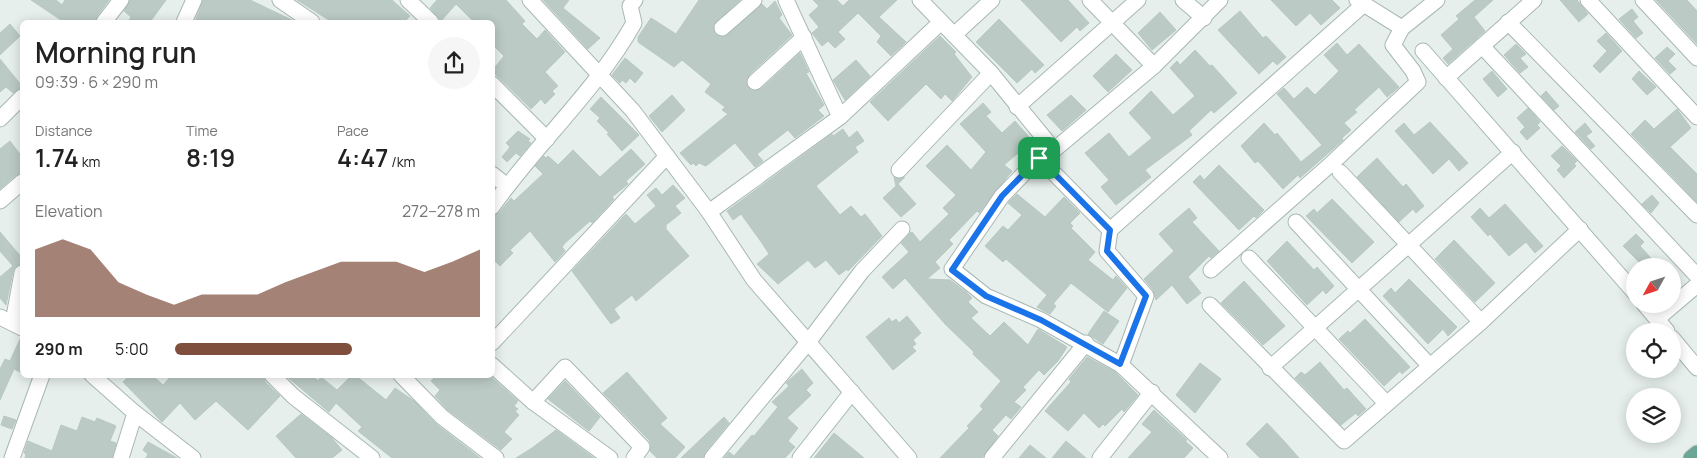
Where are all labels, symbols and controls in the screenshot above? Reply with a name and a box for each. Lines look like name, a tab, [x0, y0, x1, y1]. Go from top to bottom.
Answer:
text: Morning run	[35, 33, 196, 71]
button: share	[428, 37, 480, 89]
text: 09:39 · 6 × 290 m	[35, 71, 158, 93]
text: Distance	[35, 121, 92, 140]
text: Time	[186, 121, 218, 140]
text: Pace	[337, 121, 369, 140]
pin	[1018, 137, 1060, 179]
text: 1.74	[35, 140, 79, 175]
text: 8:19	[186, 140, 235, 175]
text: 4:47	[337, 140, 388, 175]
icon: arrive	[1025, 144, 1053, 172]
text: km	[79, 152, 100, 171]
text: /km	[388, 152, 415, 171]
text: Elevation	[35, 200, 103, 222]
text: 272–278 m	[402, 200, 480, 222]
north arrow	[1626, 258, 1681, 312]
map controls	[1626, 258, 1681, 443]
button: locate	[1626, 323, 1681, 378]
text: 290 m	[35, 338, 83, 360]
text: 5:00	[115, 338, 149, 360]
button: layers	[1626, 388, 1681, 443]

